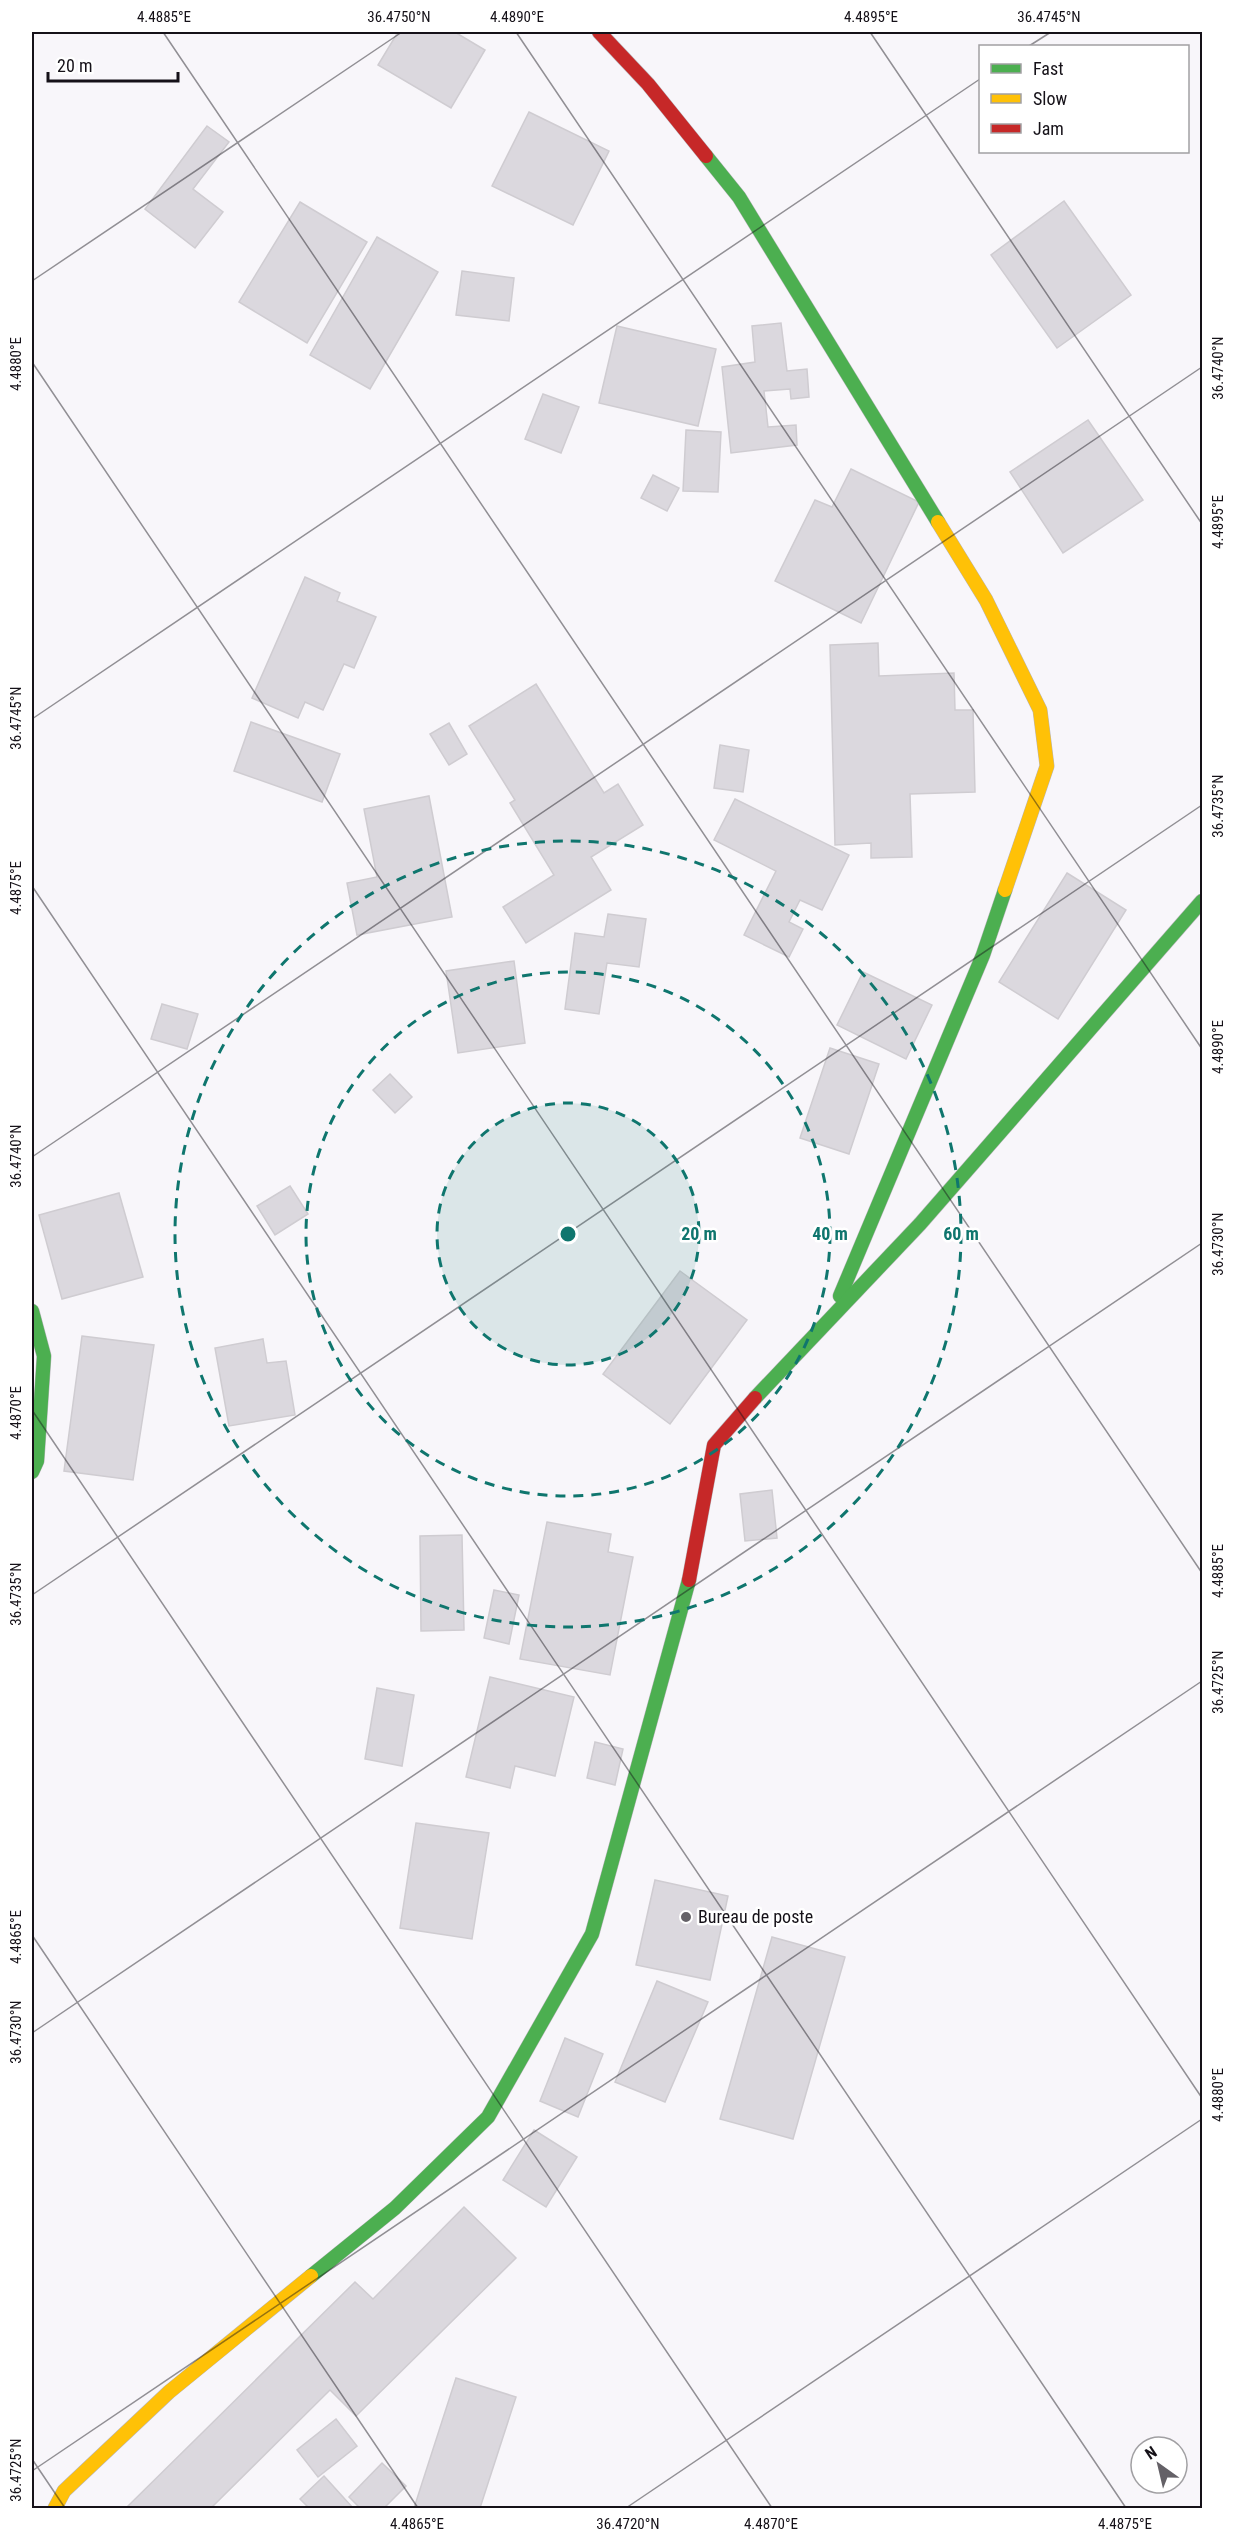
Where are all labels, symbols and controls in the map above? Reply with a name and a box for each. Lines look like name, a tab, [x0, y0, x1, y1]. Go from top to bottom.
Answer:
text: 4.4885°E	[137, 8, 191, 26]
text: 36.4750°N	[367, 8, 431, 26]
text: 4.4890°E	[490, 8, 544, 26]
text: 4.4895°E	[844, 8, 898, 26]
text: 36.4745°N	[1017, 8, 1081, 26]
scale bar	[48, 45, 178, 83]
legend	[979, 45, 1189, 153]
text: 20 m	[57, 55, 92, 76]
text: Fast	[1033, 58, 1064, 79]
text: Slow	[1033, 88, 1068, 109]
text: Jam	[1033, 118, 1064, 139]
text: 36.4740°N	[1209, 336, 1227, 400]
text: 4.4880°E	[7, 337, 25, 391]
text: 4.4895°E	[1209, 495, 1227, 549]
text: 36.4745°N	[7, 686, 25, 750]
text: 36.4735°N	[1209, 774, 1227, 838]
text: 4.4875°E	[7, 861, 25, 915]
text: 4.4890°E	[1209, 1020, 1227, 1074]
text: 36.4740°N	[7, 1124, 25, 1188]
text: 36.4730°N	[1209, 1212, 1227, 1276]
text: 20 m	[681, 1223, 717, 1244]
text: 40 m	[812, 1223, 848, 1244]
text: 60 m	[943, 1223, 979, 1244]
centre of rings	[558, 1224, 578, 1244]
text: 4.4870°E	[7, 1386, 25, 1440]
text: 4.4885°E	[1209, 1544, 1227, 1598]
text: 36.4735°N	[7, 1562, 25, 1626]
text: 36.4725°N	[1209, 1650, 1227, 1714]
place label: Bureau de poste	[698, 1906, 813, 1927]
text: 4.4865°E	[7, 1910, 25, 1964]
marker: Bureau de poste	[679, 1910, 693, 1924]
text: 36.4730°N	[7, 2000, 25, 2064]
text: 4.4880°E	[1209, 2068, 1227, 2122]
north arrow	[1129, 2435, 1189, 2495]
text: 36.4725°N	[7, 2438, 25, 2502]
text: N	[1142, 2442, 1160, 2464]
text: 4.4865°E	[390, 2515, 444, 2533]
text: 36.4720°N	[596, 2515, 660, 2533]
text: 4.4870°E	[744, 2515, 798, 2533]
text: 4.4875°E	[1098, 2515, 1152, 2533]

